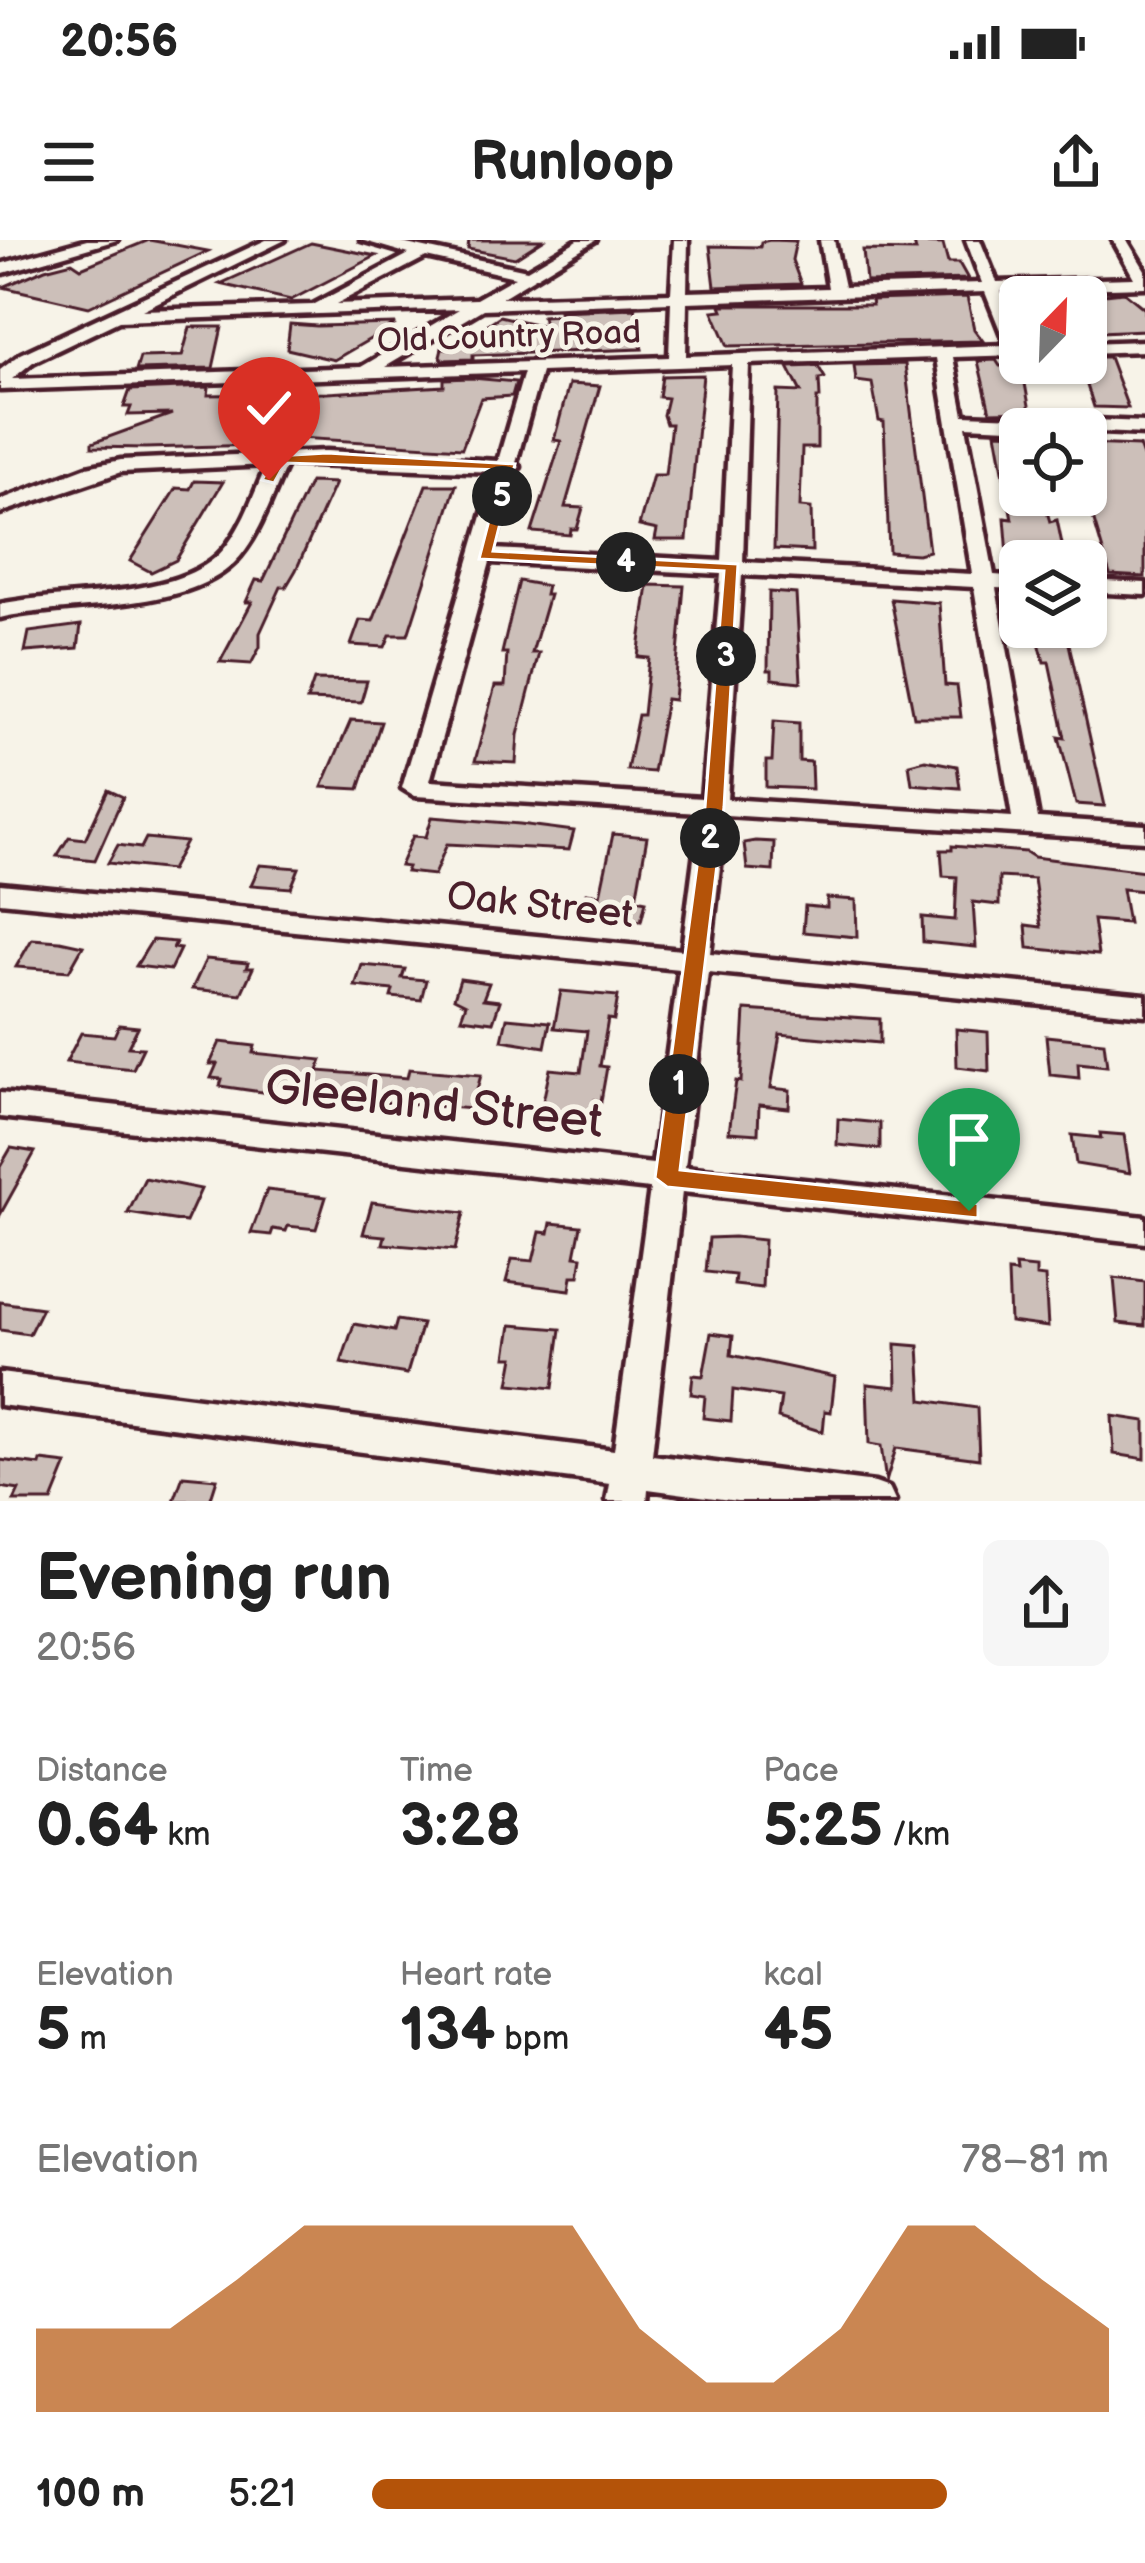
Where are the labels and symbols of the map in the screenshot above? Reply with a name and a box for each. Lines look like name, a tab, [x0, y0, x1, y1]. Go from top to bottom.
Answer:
north arrow	[999, 276, 1107, 384]
street label: Old Country Road	[376, 312, 642, 362]
pin	[218, 357, 320, 480]
pin: 5	[472, 466, 532, 526]
pin: 4	[596, 532, 656, 592]
pin: 3	[696, 626, 756, 686]
pin: 2	[680, 808, 740, 868]
street label: Oak Street	[444, 873, 636, 939]
pin: 1	[649, 1054, 709, 1114]
street label: Gleeland Street	[262, 1059, 606, 1151]
pin	[918, 1088, 1020, 1211]

